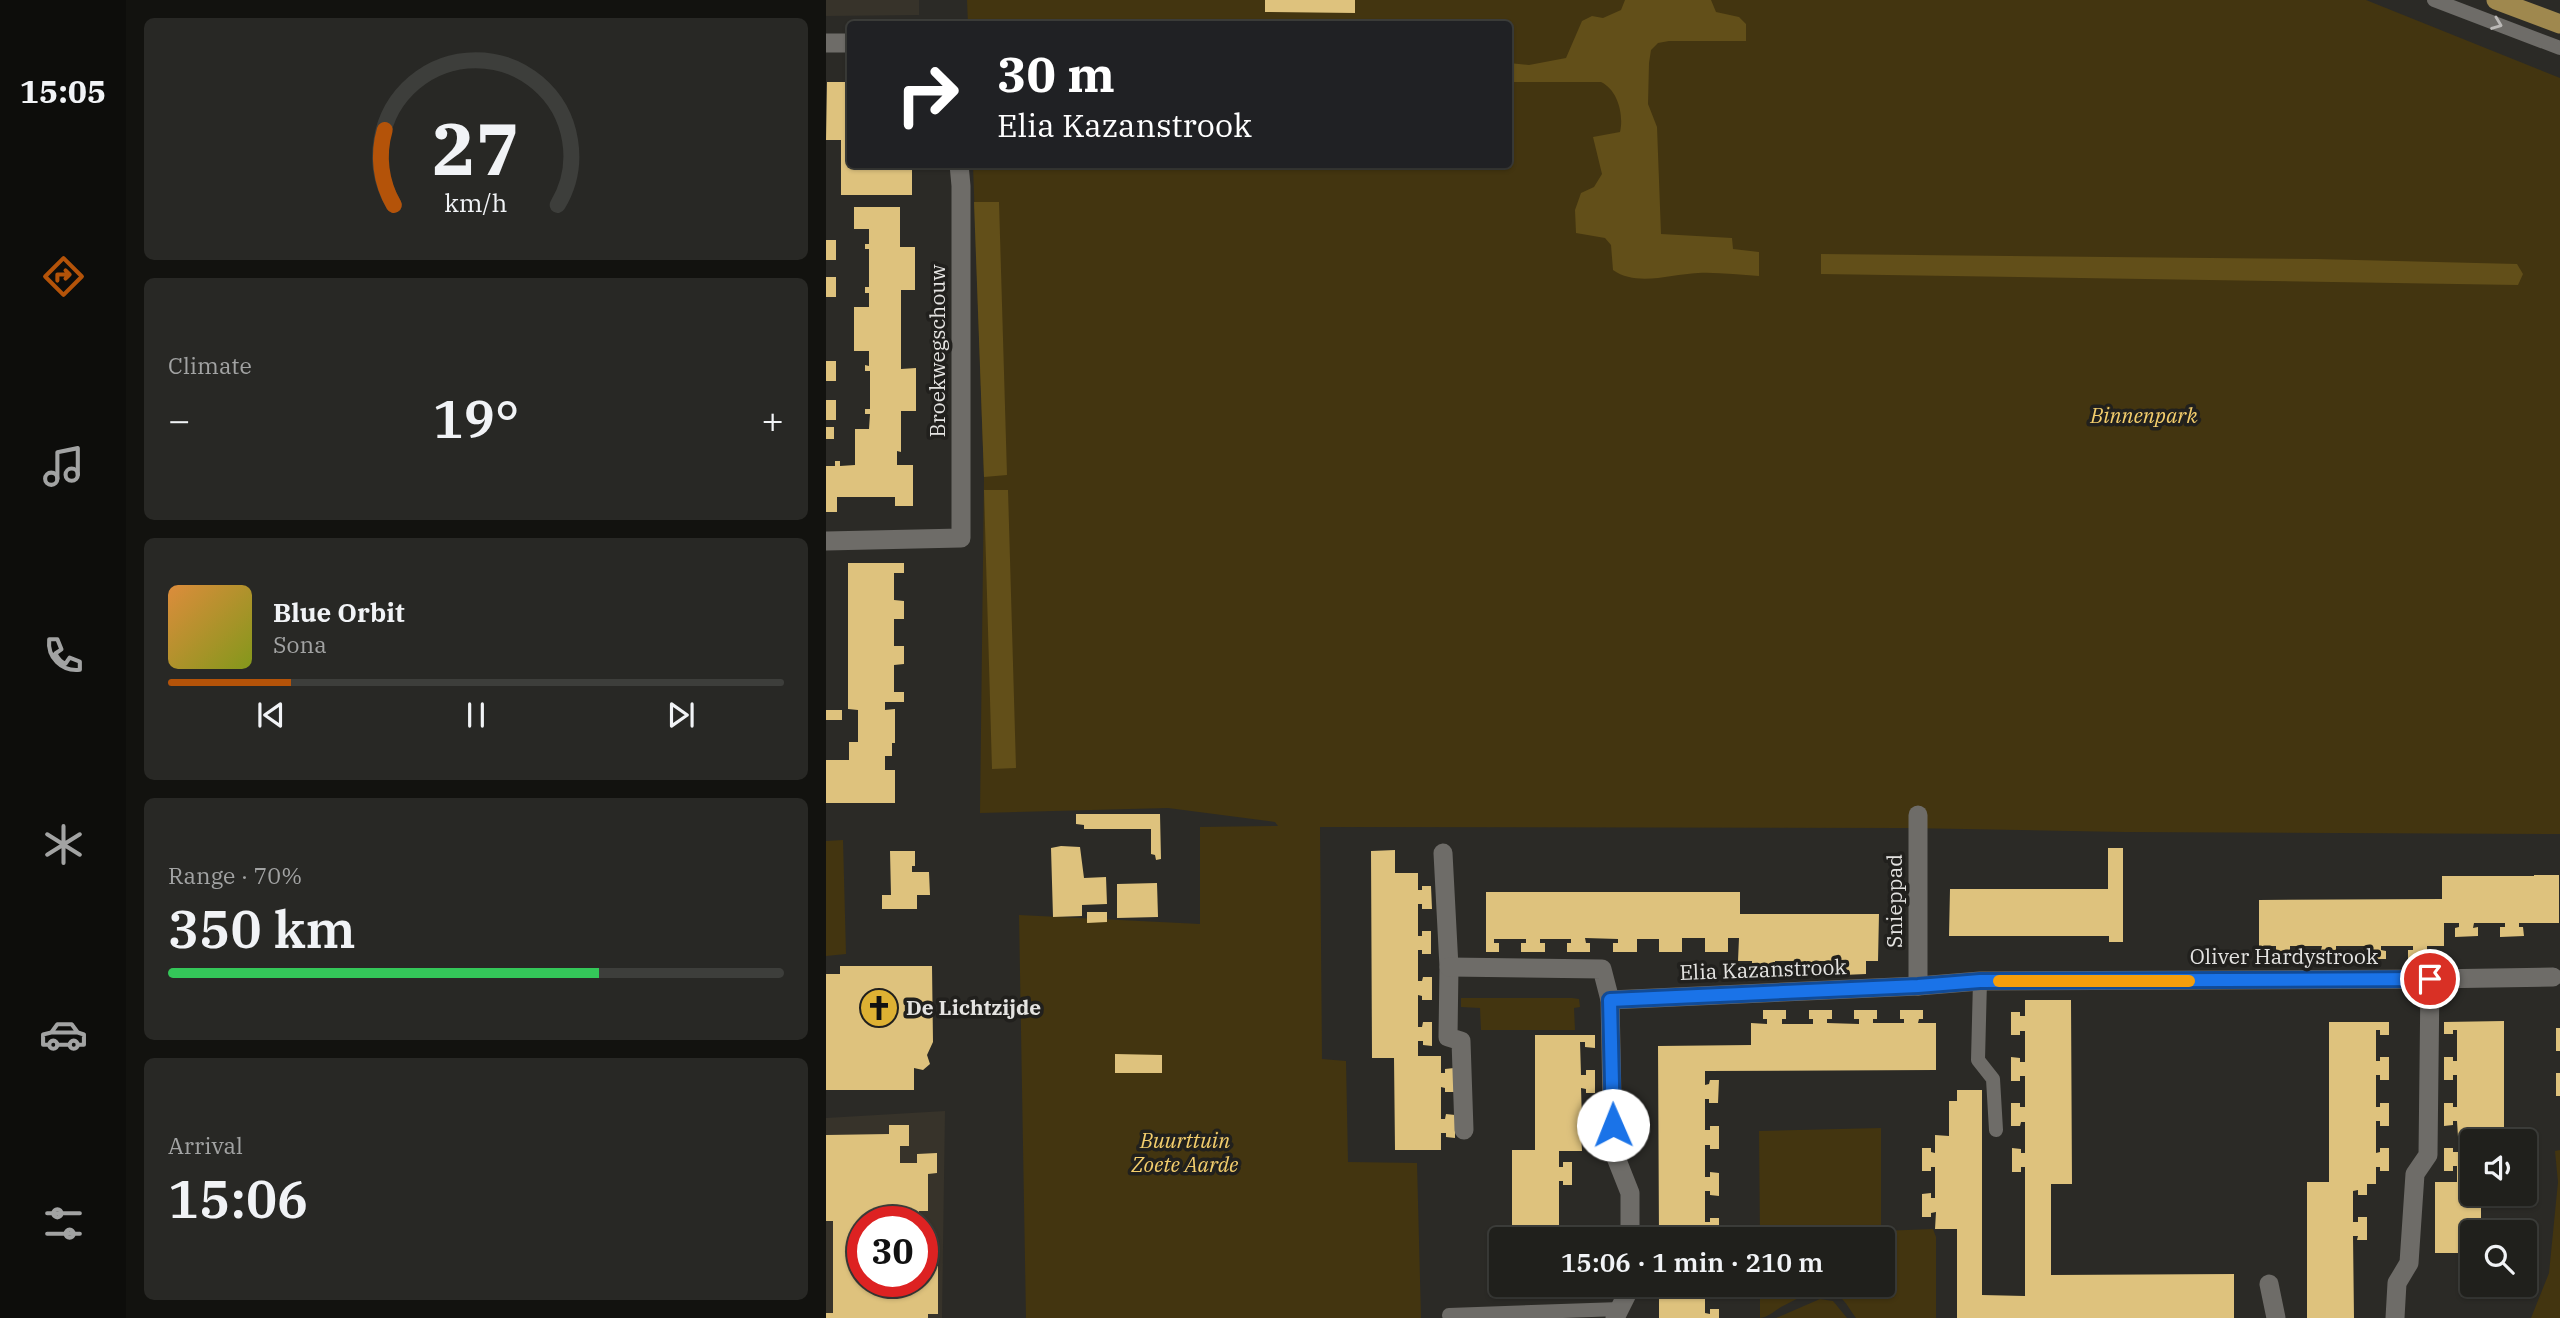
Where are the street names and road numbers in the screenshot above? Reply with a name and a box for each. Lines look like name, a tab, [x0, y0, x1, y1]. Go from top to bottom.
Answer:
street label: Broekwegschouw	[923, 264, 951, 438]
street label: Snieppad	[1880, 854, 1908, 948]
street label: Oliver Hardystrook	[2190, 942, 2379, 970]
street label: Elia Kazanstrook	[1679, 952, 1848, 986]

